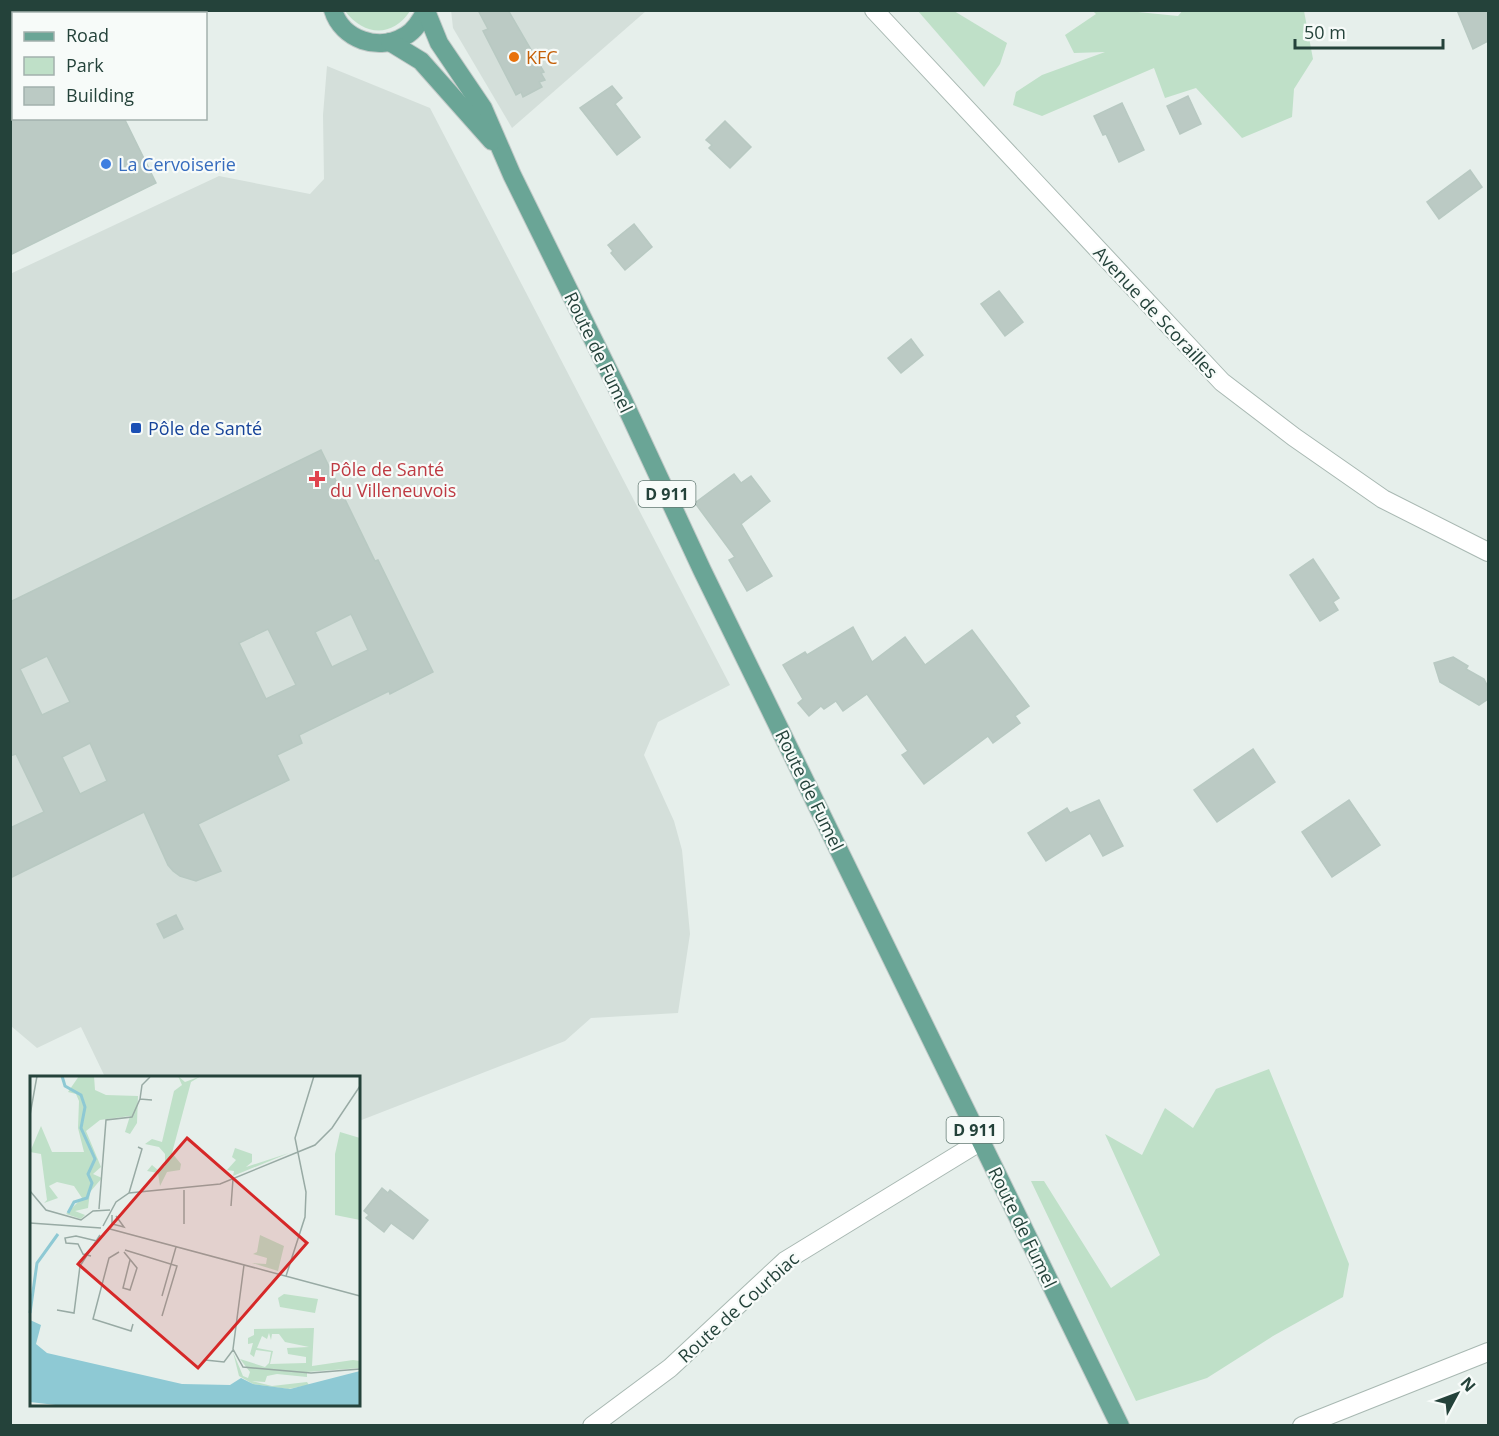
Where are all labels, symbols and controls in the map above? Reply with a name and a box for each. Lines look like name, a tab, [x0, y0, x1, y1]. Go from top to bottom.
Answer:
legend	[12, 12, 207, 120]
scale bar	[1295, 12, 1444, 50]
text: 50 m	[1304, 20, 1346, 44]
text: Road	[66, 23, 109, 47]
place label: KFC	[526, 45, 558, 69]
marker: KFC	[507, 50, 521, 64]
text: Park	[66, 53, 104, 77]
text: Building	[66, 83, 134, 107]
place label: La Cervoiserie	[118, 152, 236, 176]
marker: La Cervoiserie	[99, 157, 113, 171]
street label: Avenue de Scorailles	[1089, 241, 1223, 383]
street label: Route de Fumel	[559, 288, 639, 416]
place label: Pôle de Santé	[148, 416, 262, 440]
marker: Pôle de Santé	[129, 421, 143, 435]
place label: Pôle de Santé du Villeneuvois	[330, 457, 456, 502]
marker: Pôle de Santé du Villeneuvois	[308, 470, 326, 488]
road number: D 911	[638, 481, 696, 507]
street label: Route de Fumel	[770, 726, 850, 854]
inset map	[30, 1076, 360, 1406]
road number: D 911	[946, 1117, 1004, 1143]
street label: Route de Fumel	[983, 1163, 1063, 1291]
street label: Route de Courbiac	[672, 1246, 804, 1368]
north arrow	[1427, 1364, 1487, 1424]
text: N	[1456, 1372, 1481, 1396]

